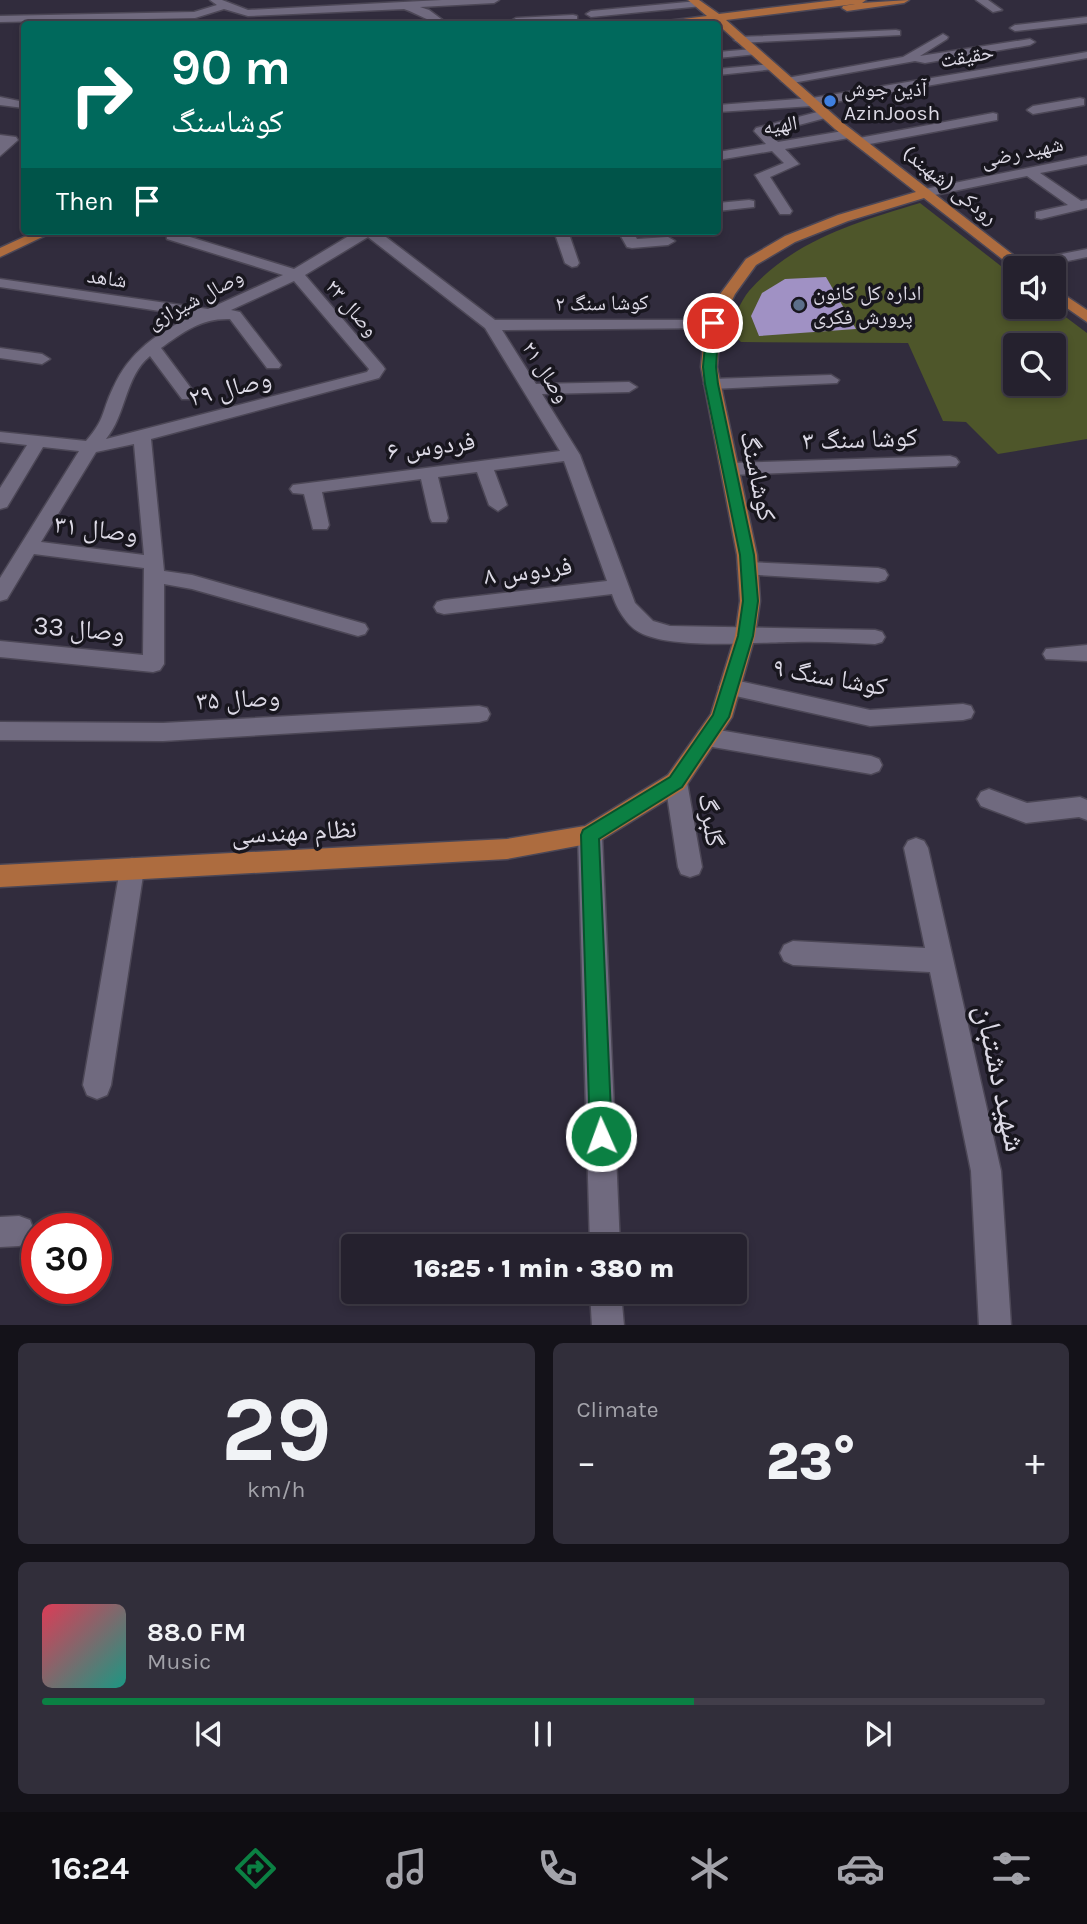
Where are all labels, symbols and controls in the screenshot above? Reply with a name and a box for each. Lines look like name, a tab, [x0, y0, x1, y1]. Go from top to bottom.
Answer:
text: 90 m	[171, 39, 291, 96]
street label: حقیقت	[938, 39, 996, 73]
icon: right	[56, 49, 147, 140]
place label: آذین جوش AzinJoosh	[844, 77, 940, 125]
marker: آذین جوش AzinJoosh	[822, 93, 838, 109]
text: کوشاسنگ	[171, 103, 284, 140]
street label: الهیه	[761, 110, 799, 140]
street label: شهید رضی	[979, 132, 1065, 173]
street label: رودکی (شهبند)	[897, 141, 1002, 230]
icon: arrive	[128, 182, 166, 220]
text: Then	[56, 186, 114, 217]
map controls	[1003, 256, 1066, 396]
button: sound	[1003, 256, 1066, 319]
street label: شاهد	[86, 263, 128, 293]
street label: وصال شیرازی	[143, 264, 247, 334]
street label: وصال ۲۳	[321, 274, 383, 342]
place label: اداره کل کانون پرورش فکری	[813, 281, 921, 330]
street label: کوشا سنگ ۲	[555, 290, 649, 316]
pin	[683, 293, 743, 353]
marker: اداره کل کانون پرورش فکری	[791, 297, 807, 313]
icon: arrive	[694, 304, 732, 342]
button: search	[1003, 333, 1066, 396]
street label: وصال ۲۱	[517, 337, 575, 407]
street label: وصال ۲۹	[185, 363, 275, 413]
street label: کوشا سنگ ۳	[802, 421, 918, 457]
street label: فردوس ۶	[385, 425, 477, 467]
street label: کوشاسنگ	[733, 428, 783, 524]
street label: وصال ۳۱	[52, 508, 140, 550]
street label: فردوس ۸	[482, 550, 574, 592]
street label: وصال 33	[32, 610, 126, 648]
street label: کوشا سنگ ۹	[770, 652, 890, 702]
street label: وصال ۳۵	[195, 681, 281, 717]
street label: گلبرگ	[691, 791, 731, 849]
street label: نظام مهندسی	[230, 813, 358, 853]
street label: شهید دشتبان	[967, 1001, 1035, 1155]
position arrow	[564, 1099, 638, 1173]
speed limit sign: 30	[21, 1213, 112, 1304]
text: 16:25 · 1 min · 380 m	[414, 1253, 674, 1284]
text: 29	[221, 1377, 332, 1483]
text: Climate	[577, 1396, 659, 1423]
text: 23°	[766, 1431, 856, 1492]
text: −	[577, 1440, 596, 1485]
text: +	[1025, 1440, 1045, 1485]
text: km/h	[247, 1476, 305, 1503]
text: 88.0 FM	[147, 1617, 246, 1648]
text: Music	[147, 1648, 211, 1675]
icon: previous	[190, 1715, 228, 1753]
icon: pause	[524, 1715, 562, 1753]
icon: next	[859, 1715, 897, 1753]
icon: directions	[231, 1844, 280, 1893]
icon: music	[382, 1844, 431, 1893]
icon: phone	[533, 1844, 582, 1893]
icon: climate	[685, 1844, 734, 1893]
icon: car	[836, 1844, 885, 1893]
icon: filters	[987, 1844, 1036, 1893]
text: 16:24	[51, 1850, 129, 1887]

